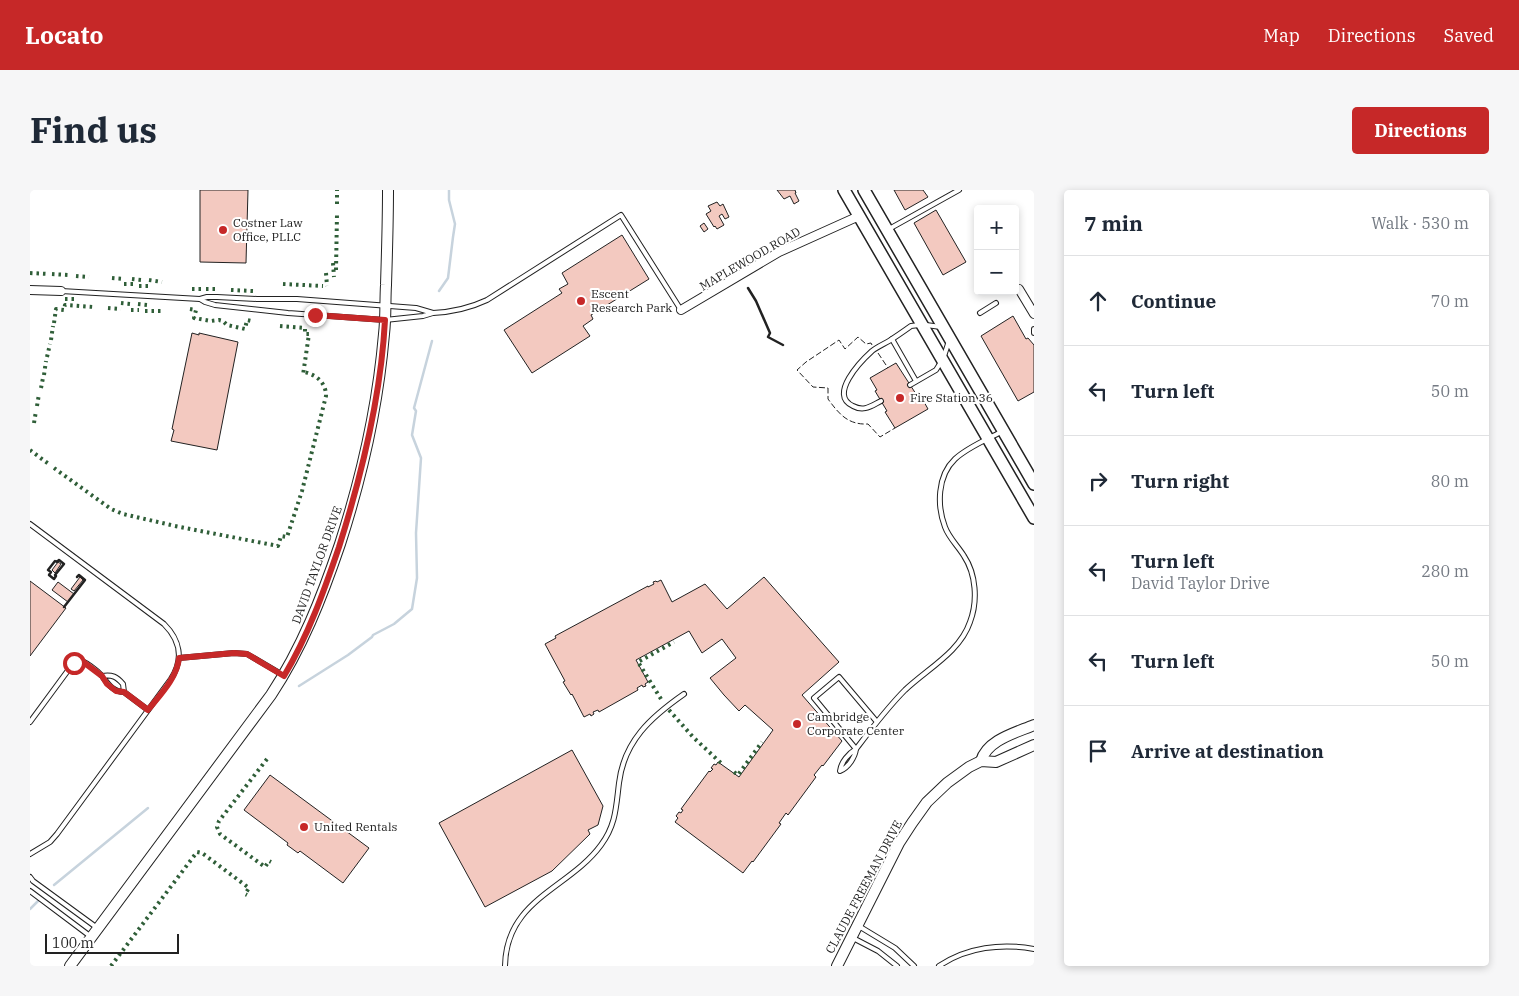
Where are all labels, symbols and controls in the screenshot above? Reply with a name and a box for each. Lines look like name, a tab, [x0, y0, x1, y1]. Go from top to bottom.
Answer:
text: Locato	[25, 19, 103, 51]
text: Map	[1263, 24, 1300, 47]
text: Directions	[1328, 24, 1416, 47]
text: Saved	[1444, 24, 1494, 47]
text: Find us	[30, 107, 157, 153]
button: Directions	[1352, 107, 1489, 154]
map controls	[974, 205, 1019, 295]
button: +	[974, 205, 1019, 250]
text: 7 min	[1084, 209, 1143, 237]
text: Walk · 530 m	[1371, 213, 1469, 233]
place label: Costner Law Office, PLLC	[233, 215, 303, 244]
marker: Costner Law Office, PLLC	[217, 224, 229, 236]
street label: MAPLEWOOD ROAD	[697, 224, 803, 294]
button: −	[974, 250, 1019, 295]
place label: Escent Research Park	[591, 286, 672, 315]
icon: ahead	[1084, 287, 1112, 315]
text: Continue	[1131, 289, 1216, 313]
text: 70 m	[1431, 291, 1469, 311]
marker: Escent Research Park	[575, 295, 587, 307]
route end	[304, 304, 327, 327]
icon: left	[1084, 377, 1112, 405]
text: Turn left	[1131, 379, 1214, 403]
text: 50 m	[1431, 381, 1469, 401]
place label: Fire Station 36	[910, 390, 993, 405]
marker: Fire Station 36	[894, 392, 906, 404]
icon: right	[1084, 467, 1112, 495]
text: Turn right	[1131, 469, 1229, 493]
text: 80 m	[1431, 471, 1469, 491]
street label: DAVID TAYLOR DRIVE	[288, 504, 345, 626]
text: Turn left	[1131, 549, 1214, 573]
icon: left	[1084, 557, 1112, 585]
text: 280 m	[1421, 561, 1469, 581]
text: David Taylor Drive	[1131, 573, 1270, 593]
icon: left	[1084, 647, 1112, 675]
text: Turn left	[1131, 649, 1214, 673]
text: 50 m	[1431, 651, 1469, 671]
route start	[63, 652, 86, 675]
place label: Cambridge Corporate Center	[807, 709, 905, 738]
marker: Cambridge Corporate Center	[791, 718, 803, 730]
icon: arrive	[1084, 737, 1112, 765]
text: Arrive at destination	[1131, 739, 1324, 763]
street label: CLAUDE FREEMAN DRIVE	[822, 818, 905, 956]
place label: United Rentals	[314, 819, 398, 834]
marker: United Rentals	[298, 821, 310, 833]
scale bar	[45, 931, 179, 954]
text: 100 m	[52, 934, 94, 952]

